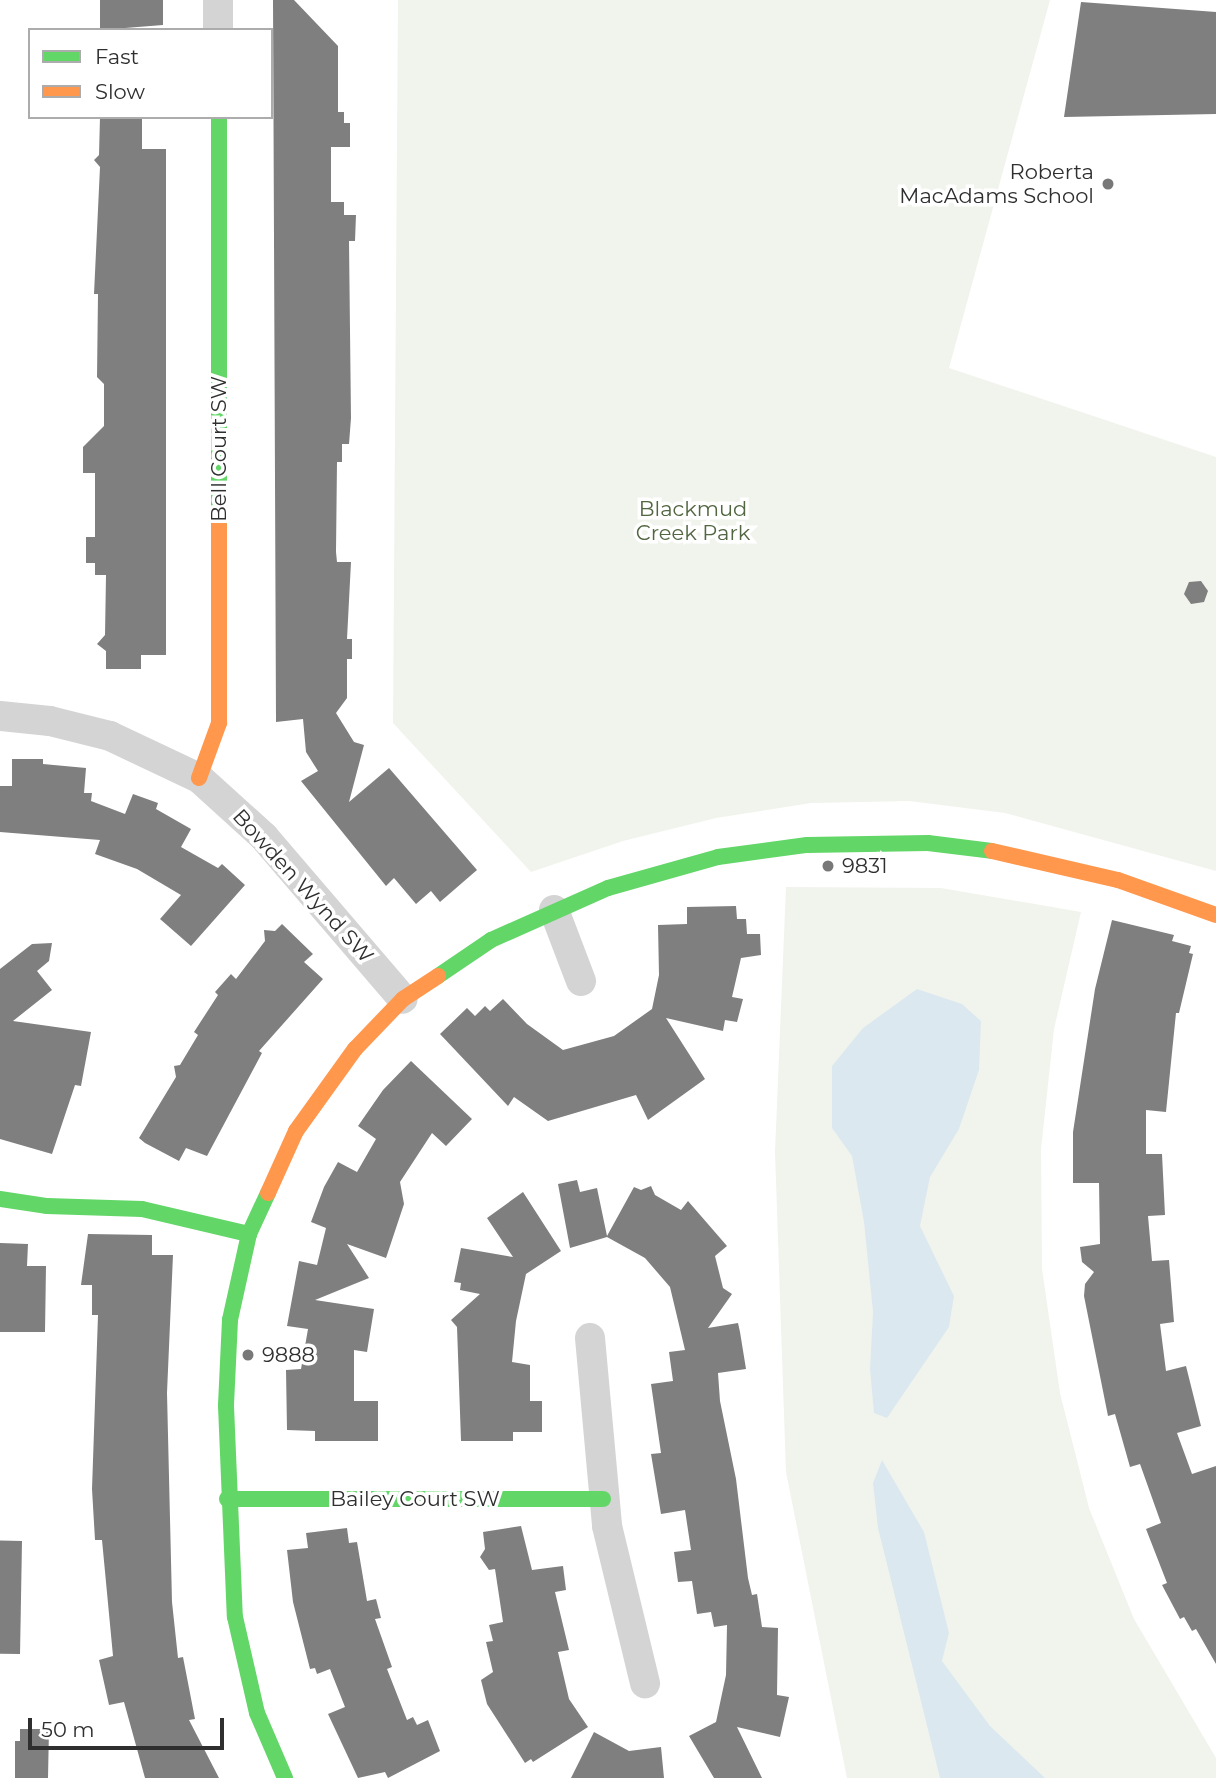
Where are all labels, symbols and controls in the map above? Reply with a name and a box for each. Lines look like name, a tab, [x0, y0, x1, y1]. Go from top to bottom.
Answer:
legend	[28, 28, 273, 119]
text: Fast	[95, 44, 139, 69]
text: Slow	[95, 79, 145, 104]
place label: Roberta MacAdams School	[899, 159, 1094, 209]
marker: Roberta MacAdams School	[1100, 176, 1116, 192]
street label: Bell Court SW	[206, 376, 232, 522]
park label: Blackmud Creek Park	[636, 496, 750, 546]
street label: Bowden Wynd SW	[227, 804, 379, 968]
place label: 9831	[842, 853, 888, 879]
marker: 9831	[820, 858, 836, 874]
place label: 9888	[262, 1342, 315, 1368]
marker: 9888	[240, 1347, 256, 1363]
street label: Bailey Court SW	[330, 1486, 500, 1512]
scale bar	[32, 1704, 228, 1748]
text: 50 m	[41, 1717, 95, 1742]

